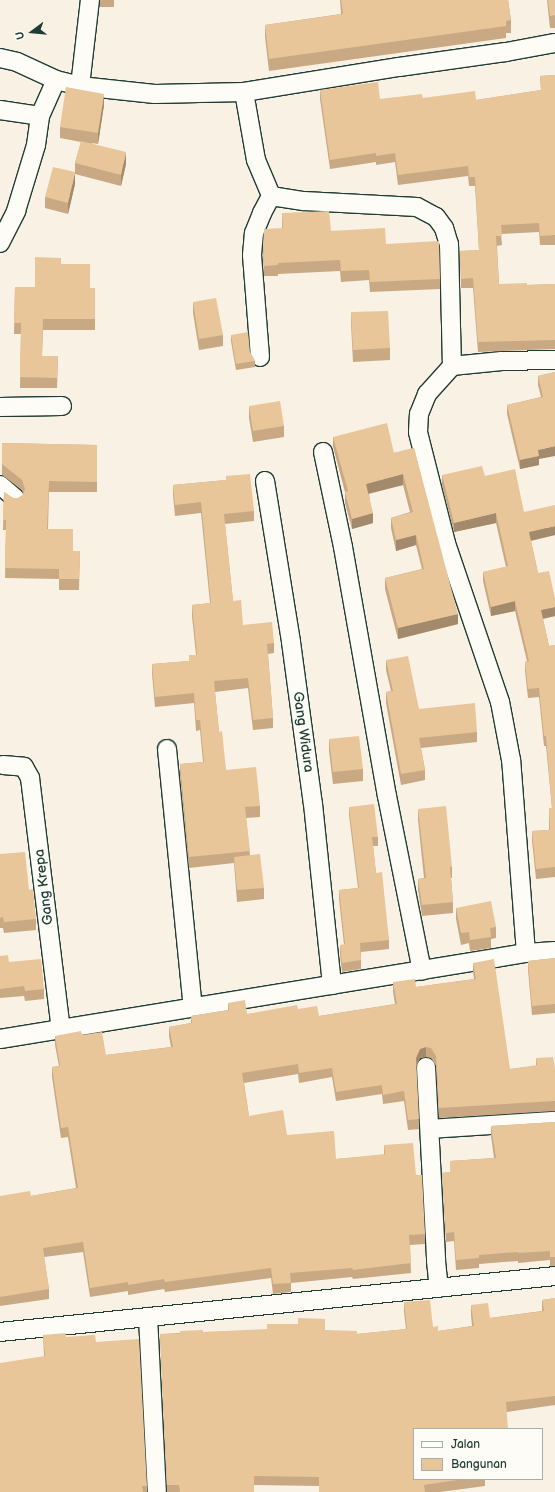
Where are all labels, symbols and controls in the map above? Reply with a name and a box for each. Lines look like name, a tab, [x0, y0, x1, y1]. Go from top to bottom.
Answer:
north arrow	[12, 12, 52, 52]
text: U	[13, 30, 27, 41]
street label: Gang Widura	[289, 690, 317, 774]
street label: Gang Krepa	[31, 848, 57, 926]
legend	[413, 1428, 543, 1480]
text: Jalan	[451, 1437, 480, 1452]
text: Bangunan	[451, 1457, 507, 1472]

